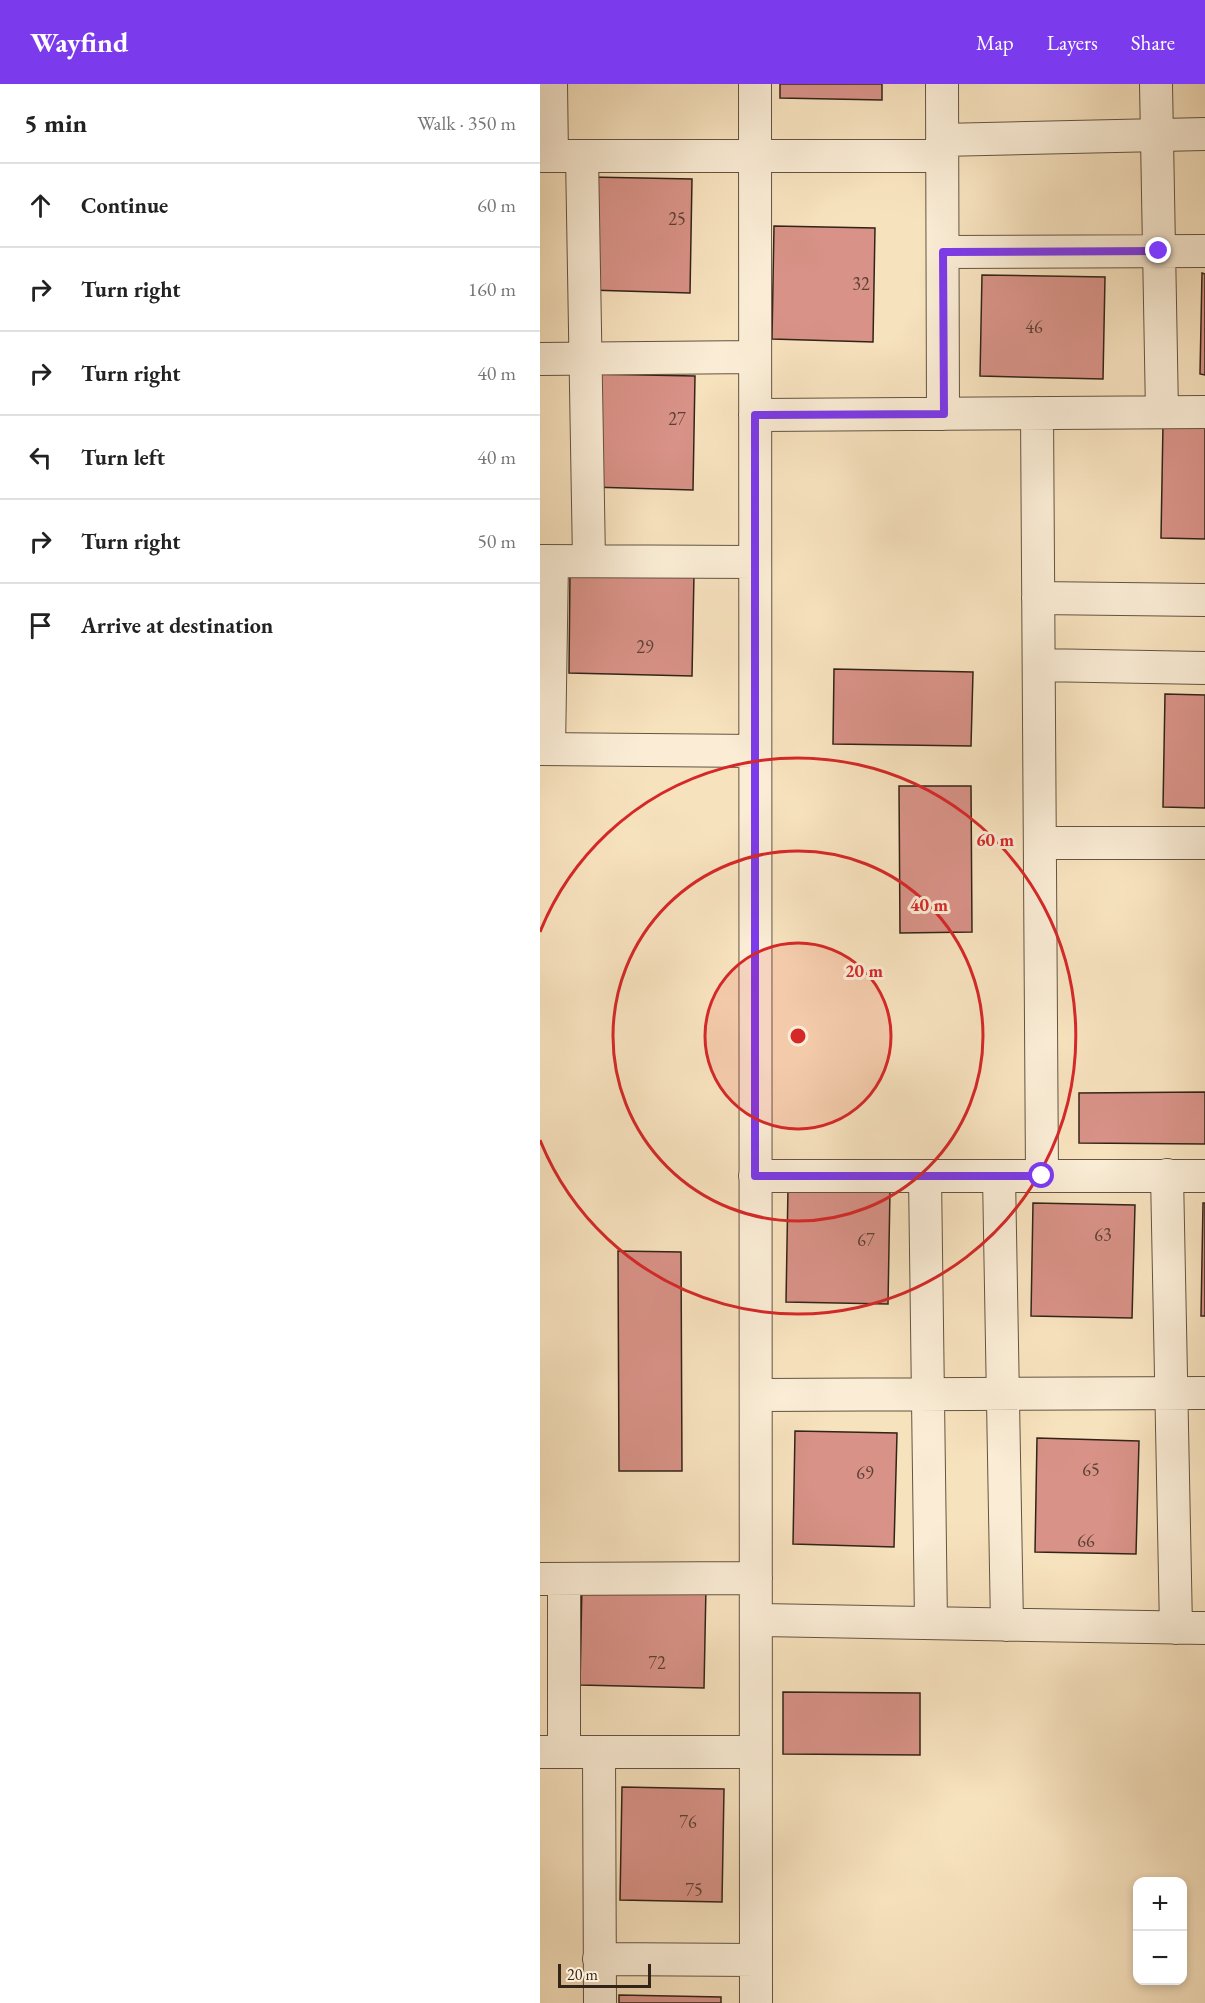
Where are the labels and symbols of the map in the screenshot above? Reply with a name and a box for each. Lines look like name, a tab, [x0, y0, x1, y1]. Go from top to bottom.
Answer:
house number: 25	[668, 207, 686, 230]
route end	[1145, 237, 1171, 263]
house number: 32	[852, 272, 870, 295]
house number: 46	[1025, 315, 1043, 338]
house number: 27	[668, 407, 686, 430]
house number: 29	[636, 635, 654, 658]
text: 60 m	[976, 828, 1014, 851]
text: 40 m	[910, 893, 948, 916]
text: 20 m	[845, 959, 883, 982]
centre of rings	[788, 1026, 808, 1046]
route start	[1028, 1162, 1054, 1188]
house number: 63	[1094, 1223, 1112, 1246]
house number: 67	[857, 1228, 875, 1251]
house number: 65	[1082, 1458, 1100, 1481]
house number: 69	[856, 1461, 874, 1484]
house number: 66	[1077, 1529, 1095, 1552]
house number: 72	[648, 1651, 666, 1674]
house number: 76	[679, 1810, 697, 1833]
house number: 75	[685, 1878, 703, 1901]
scale bar	[558, 1961, 651, 1988]

